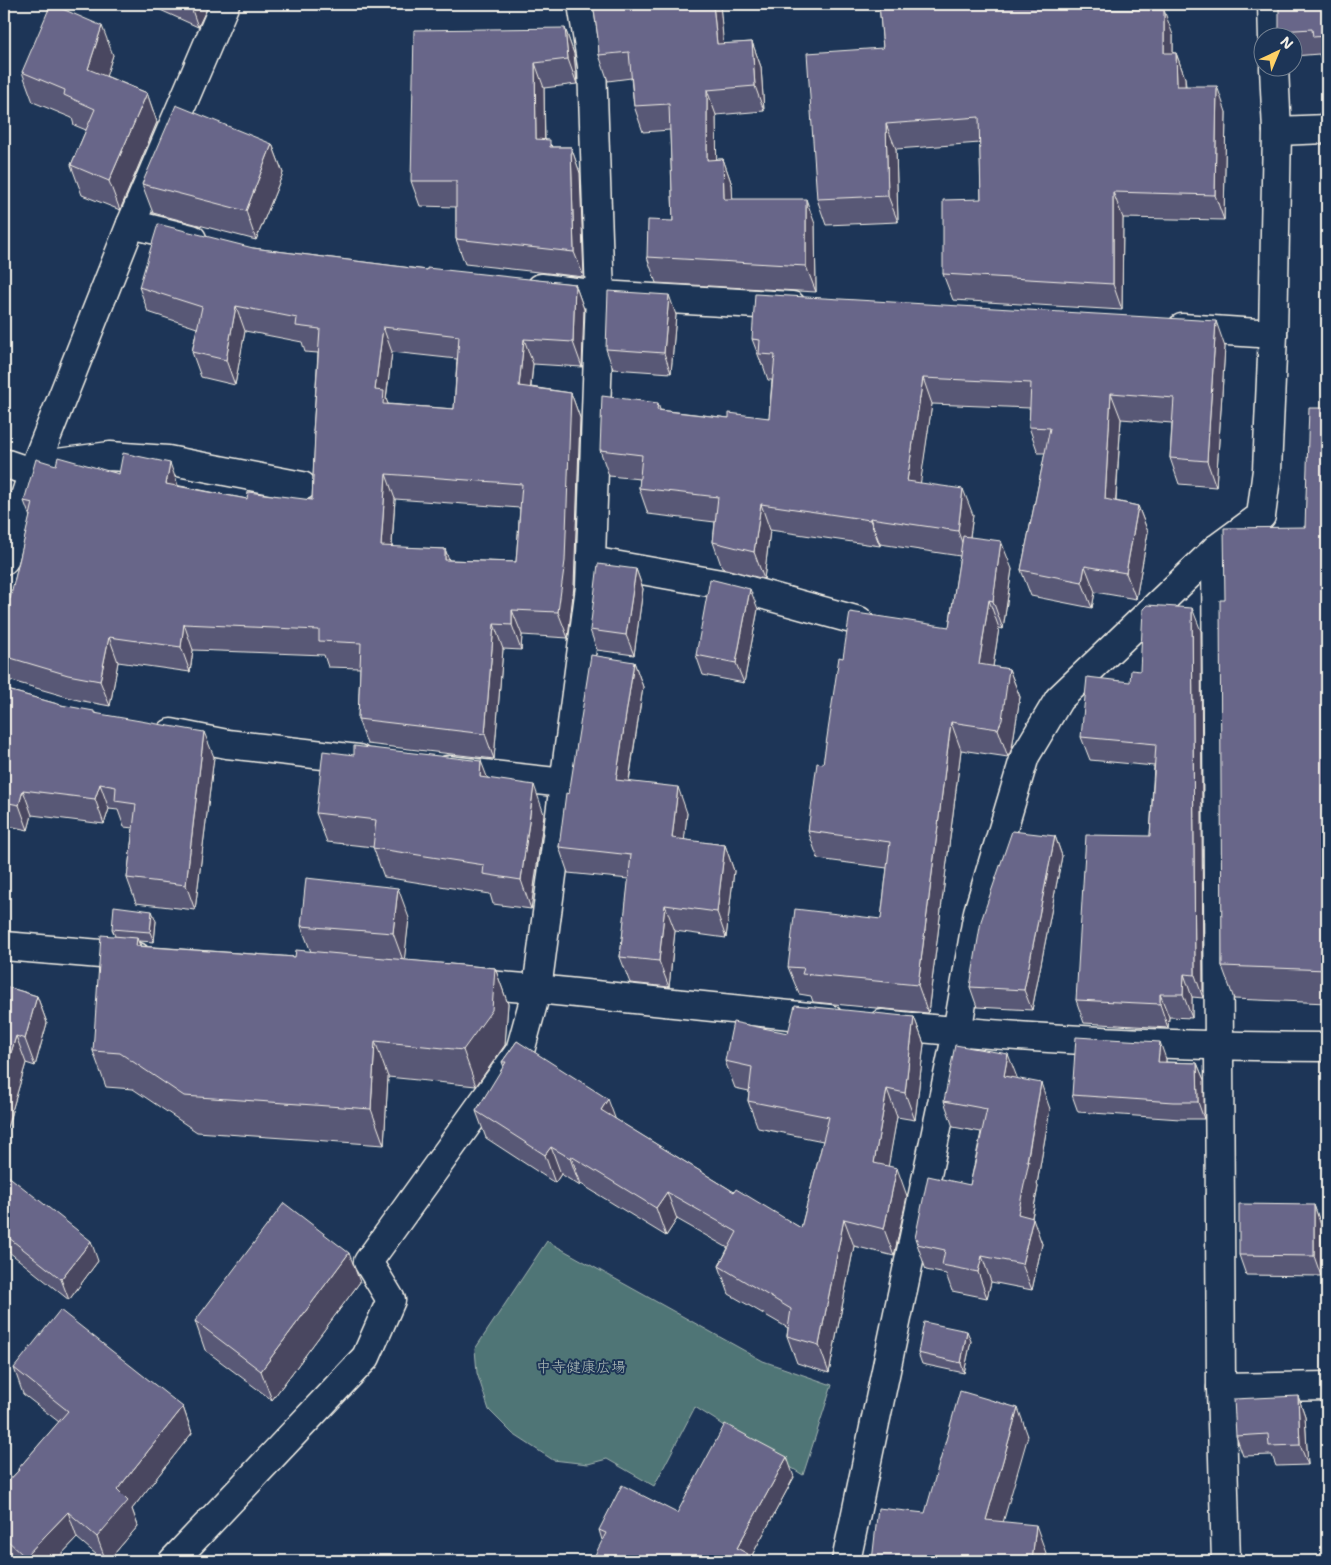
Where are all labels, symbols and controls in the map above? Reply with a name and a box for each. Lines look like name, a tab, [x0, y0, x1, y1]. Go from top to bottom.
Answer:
north arrow	[1254, 28, 1304, 78]
text: N	[1277, 32, 1297, 53]
park label: 中寺健康広場	[536, 1357, 626, 1377]

